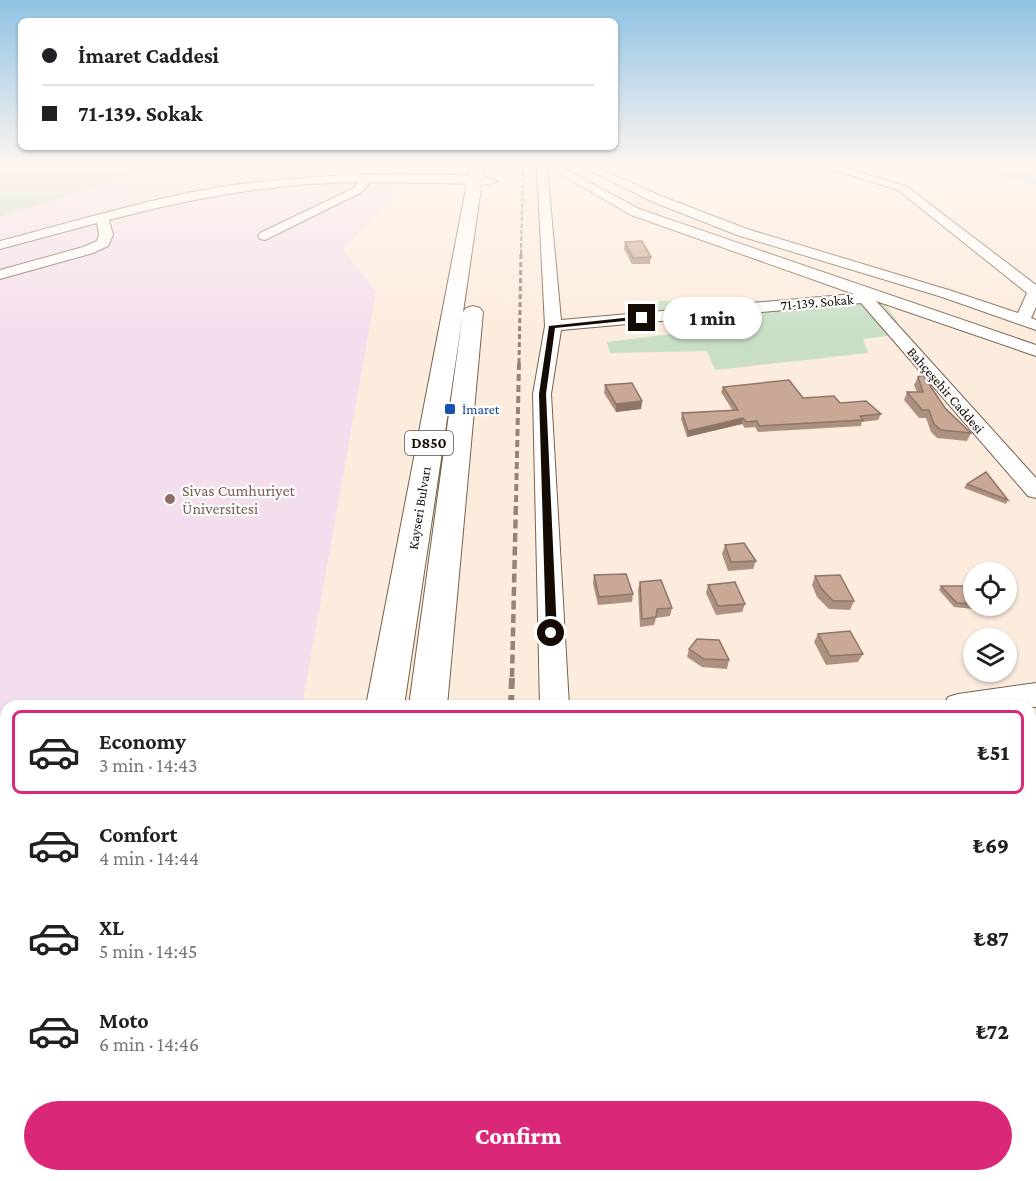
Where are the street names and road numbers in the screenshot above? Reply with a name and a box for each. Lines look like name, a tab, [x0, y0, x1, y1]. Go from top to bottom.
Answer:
street label: 71-139. Sokak	[780, 291, 854, 313]
street label: Bahçeşehir Caddesi	[904, 344, 988, 437]
road number: D850	[405, 431, 453, 455]
street label: Kayseri Bulvarı	[405, 465, 434, 551]

